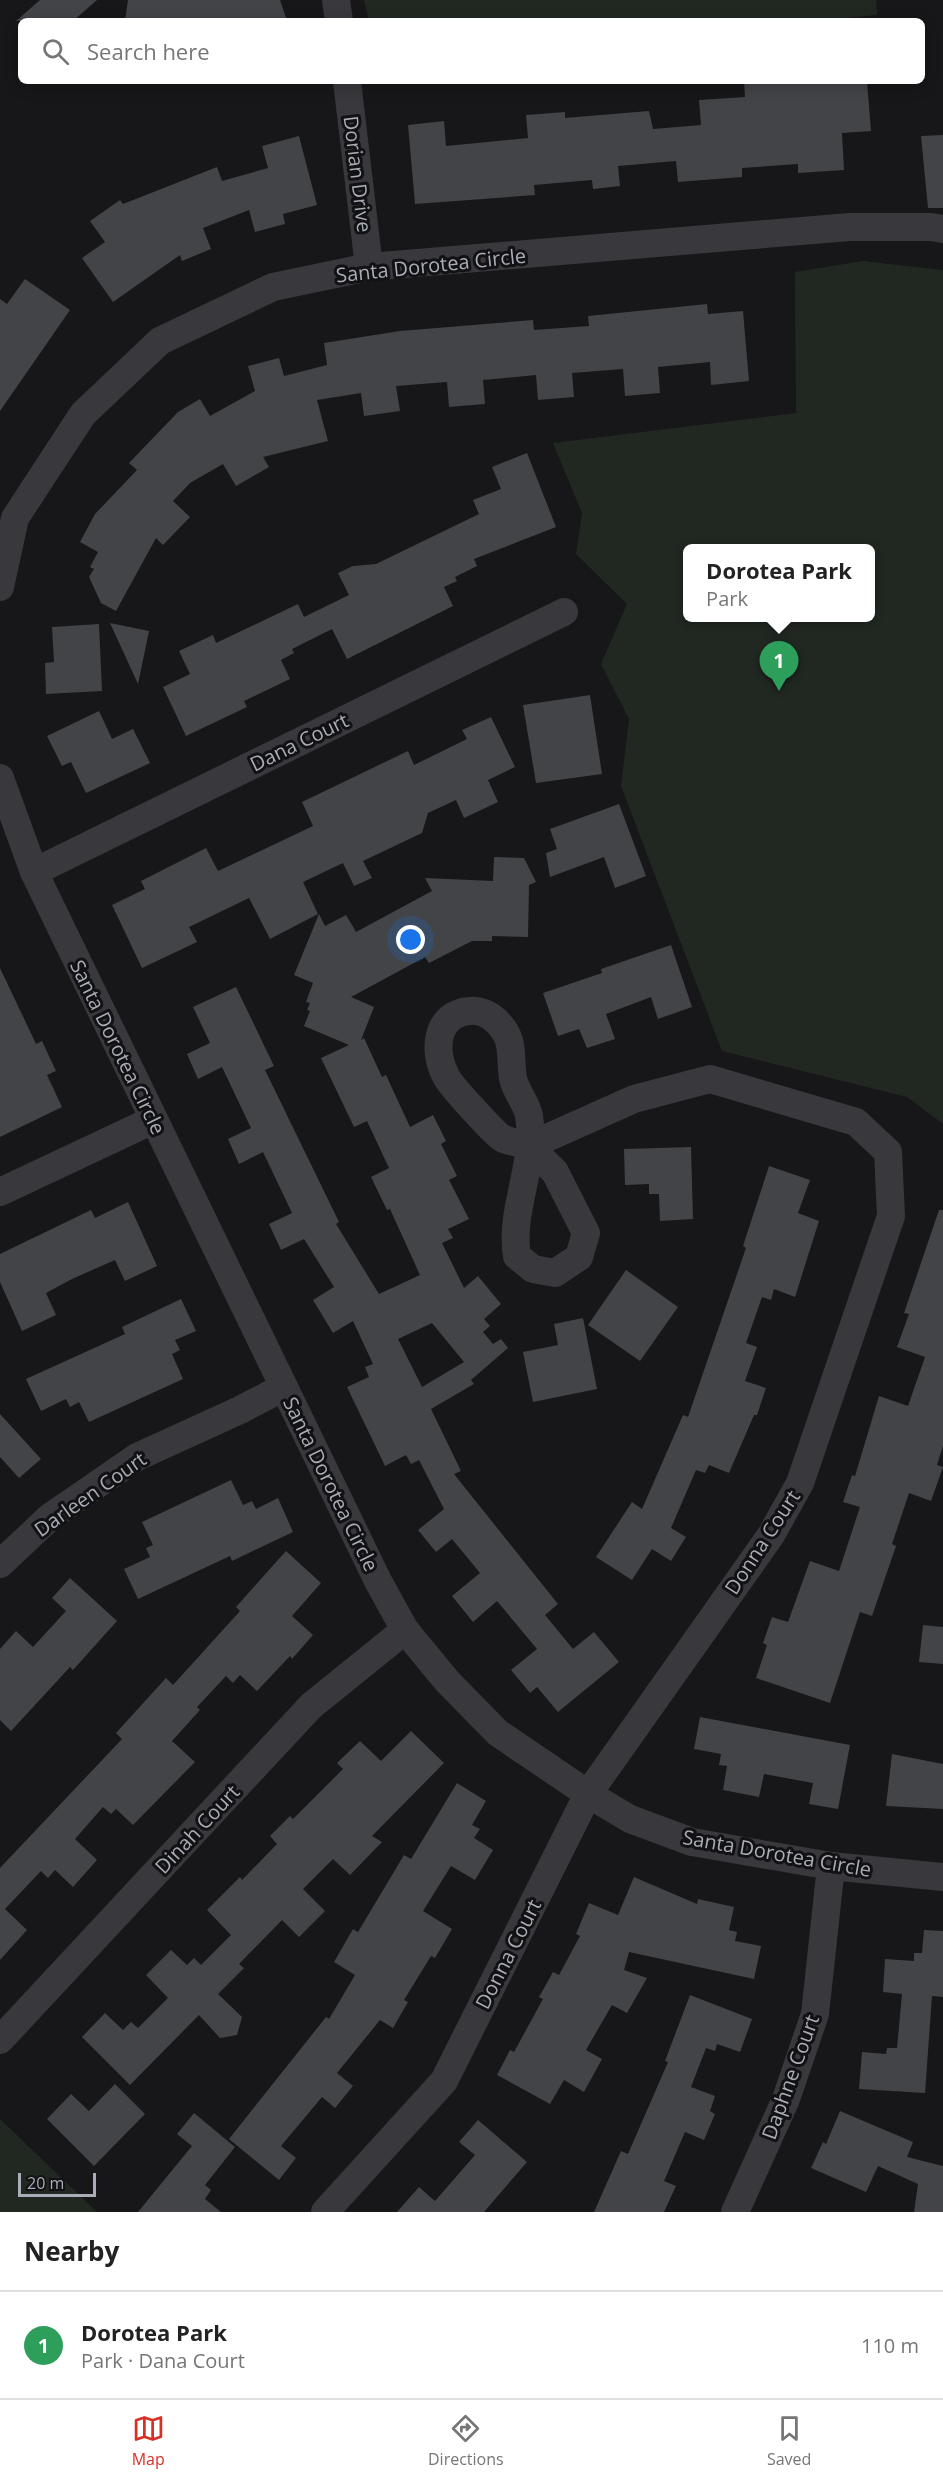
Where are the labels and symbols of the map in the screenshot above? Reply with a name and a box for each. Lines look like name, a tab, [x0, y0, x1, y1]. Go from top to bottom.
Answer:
street label: Dorian Drive	[337, 114, 379, 234]
street label: Santa Dorotea Circle	[335, 242, 527, 288]
pin: 1	[760, 642, 798, 691]
street label: Dana Court	[245, 707, 353, 777]
your location	[396, 925, 425, 954]
street label: Santa Dorotea Circle	[64, 955, 172, 1139]
street label: Santa Dorotea Circle	[277, 1392, 385, 1576]
street label: Darleen Court	[29, 1445, 151, 1543]
street label: Donna Court	[718, 1484, 806, 1600]
street label: Dinah Court	[149, 1779, 245, 1879]
street label: Santa Dorotea Circle	[681, 1823, 873, 1883]
street label: Donna Court	[469, 1895, 547, 2013]
street label: Daphne Court	[755, 2011, 825, 2143]
scale bar	[18, 2170, 96, 2198]

